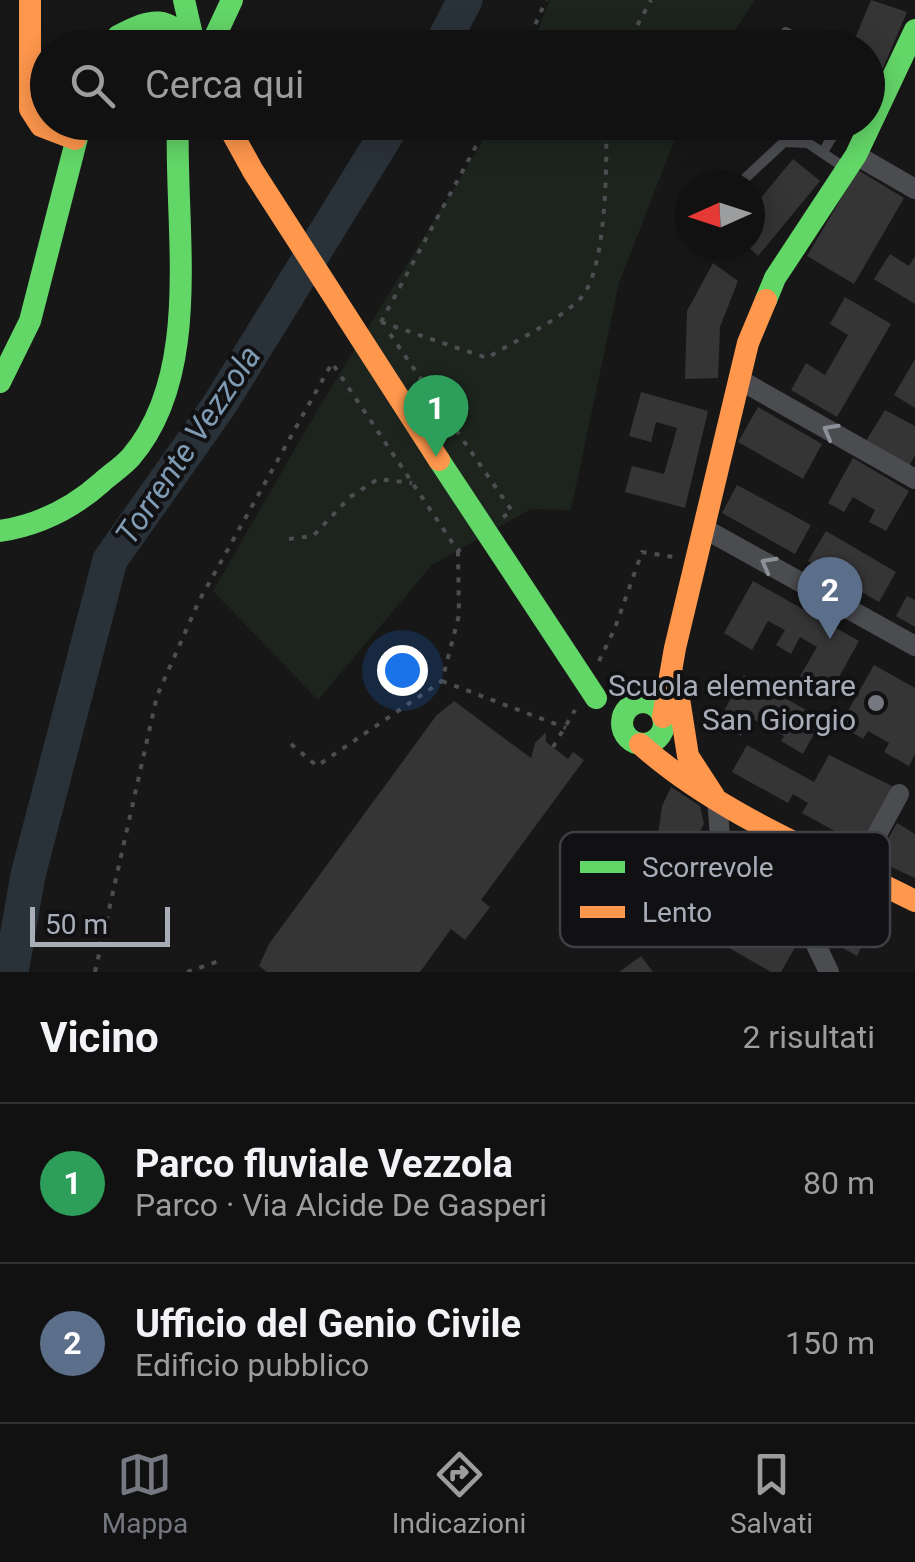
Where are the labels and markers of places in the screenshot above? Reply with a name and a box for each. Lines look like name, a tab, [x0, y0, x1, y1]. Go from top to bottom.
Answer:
pin: 1	[404, 374, 468, 457]
pin: 2	[798, 556, 862, 639]
place label: Scuola elementare San Giorgio	[608, 668, 856, 737]
marker: Scuola elementare San Giorgio	[865, 692, 887, 714]

